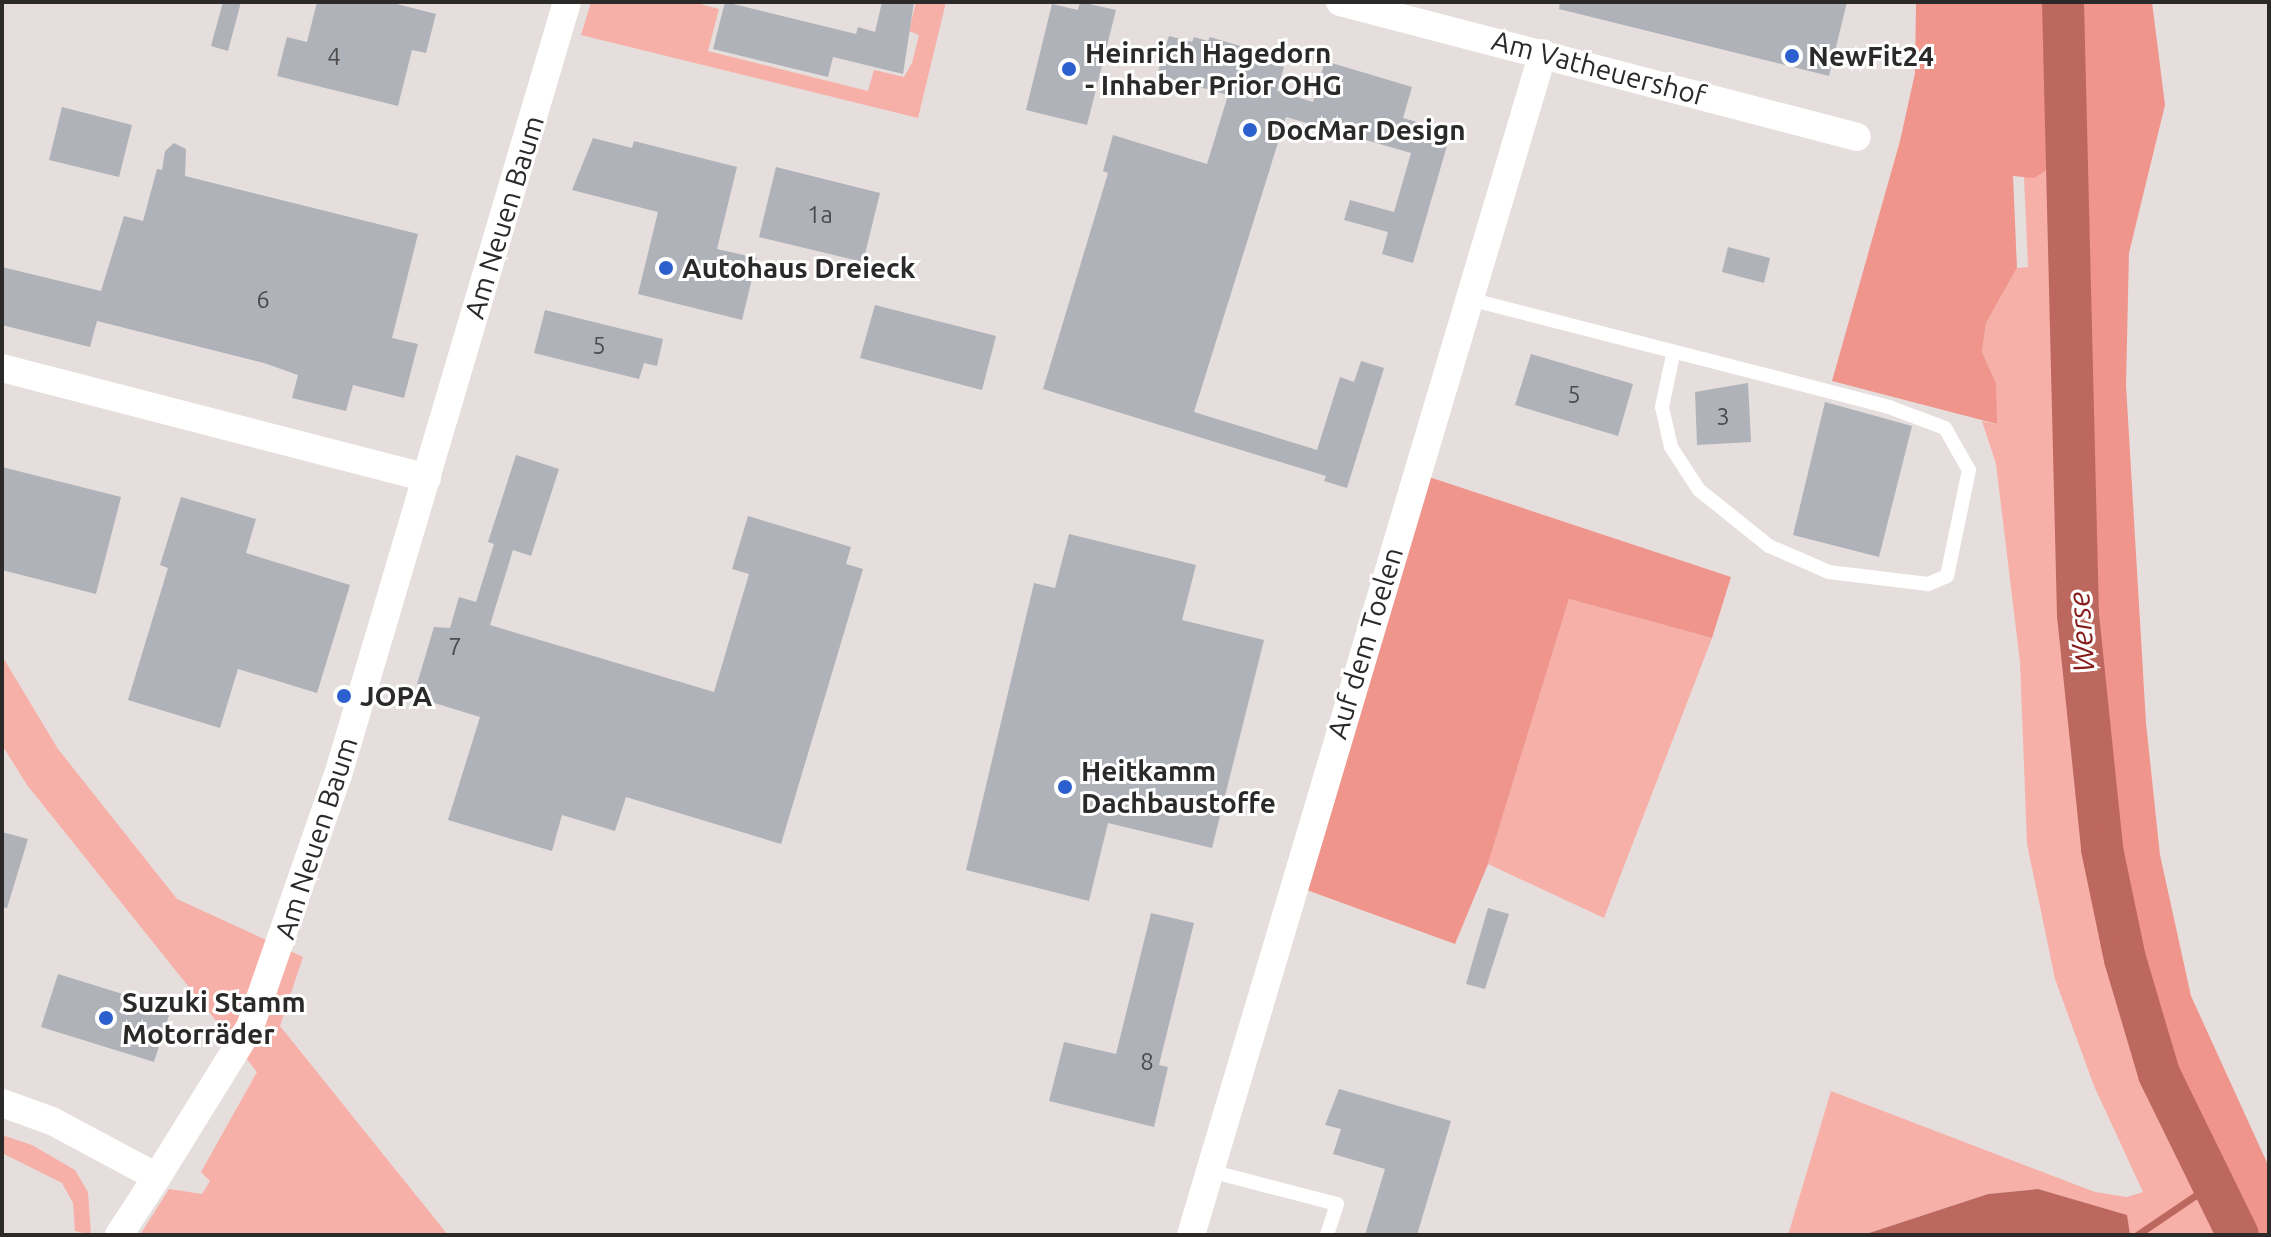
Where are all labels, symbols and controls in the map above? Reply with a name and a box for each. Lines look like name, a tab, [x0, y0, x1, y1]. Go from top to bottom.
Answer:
street label: Am Vatheuershof	[1488, 23, 1710, 113]
place label: Heinrich Hagedorn - Inhaber Prior OHG	[1085, 36, 1342, 102]
place label: NewFit24	[1808, 39, 1934, 73]
house number: 4	[327, 43, 341, 71]
marker: NewFit24	[1783, 47, 1801, 65]
marker: Heinrich Hagedorn - Inhaber Prior OHG	[1060, 60, 1078, 78]
street label: Am Neuen Baum	[457, 111, 551, 323]
place label: DocMar Design	[1266, 113, 1466, 147]
marker: DocMar Design	[1241, 121, 1259, 139]
house number: 1a	[807, 201, 833, 229]
place label: Autohaus Dreieck	[682, 251, 916, 285]
marker: Autohaus Dreieck	[657, 259, 675, 277]
house number: 6	[256, 286, 270, 314]
house number: 5	[592, 332, 606, 360]
house number: 5	[1567, 381, 1581, 409]
house number: 3	[1716, 403, 1730, 431]
street label: Auf dem Toelen	[1320, 543, 1410, 743]
water label: Werse	[2060, 591, 2102, 673]
house number: 7	[448, 633, 462, 661]
place label: JOPA	[360, 679, 432, 713]
marker: JOPA	[335, 687, 353, 705]
street label: Am Neuen Baum	[268, 733, 364, 943]
place label: Heitkamm Dachbaustoffe	[1081, 754, 1276, 820]
marker: Heitkamm Dachbaustoffe	[1056, 778, 1074, 796]
place label: Suzuki Stamm Motorräder	[122, 985, 306, 1051]
marker: Suzuki Stamm Motorräder	[97, 1009, 115, 1027]
house number: 8	[1140, 1048, 1154, 1076]

